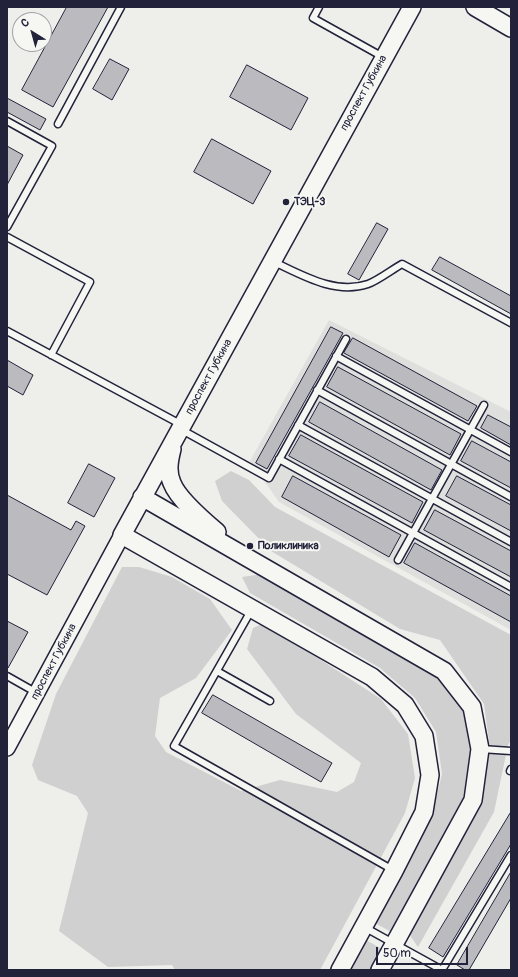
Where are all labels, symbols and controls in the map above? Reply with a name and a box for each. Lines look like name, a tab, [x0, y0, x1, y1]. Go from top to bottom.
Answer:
north arrow	[12, 12, 52, 52]
text: С	[18, 16, 32, 30]
street label: проспект Губкина	[338, 53, 390, 133]
place label: ТЭЦ-3	[294, 195, 325, 209]
marker: ТЭЦ-3	[281, 197, 291, 207]
street label: проспект Губкина	[183, 337, 235, 417]
place label: Поликлиника	[258, 539, 319, 553]
marker: Поликлиника	[245, 541, 255, 551]
street label: проспект Губкина	[28, 622, 80, 702]
scale bar	[378, 939, 470, 965]
text: 50 m	[383, 946, 411, 961]

